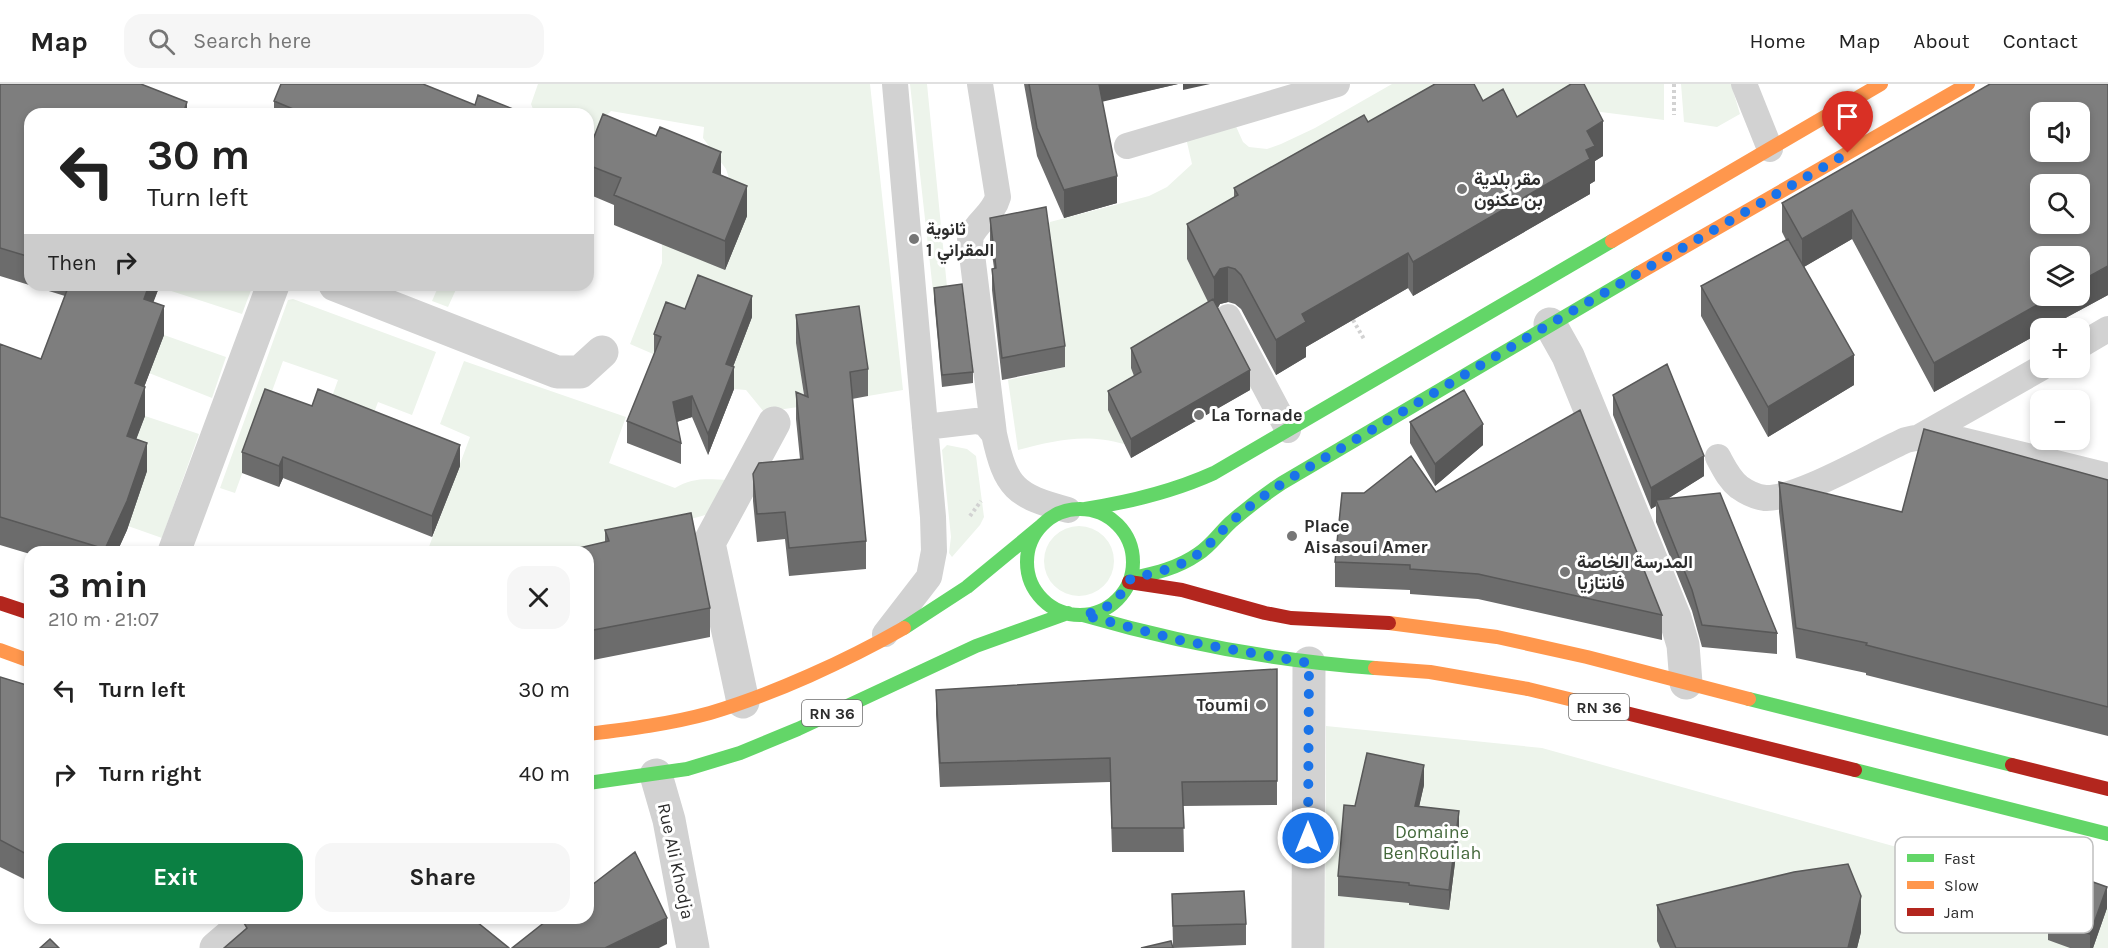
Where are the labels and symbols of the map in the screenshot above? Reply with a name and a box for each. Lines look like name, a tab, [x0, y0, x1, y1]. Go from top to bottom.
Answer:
pin	[1822, 91, 1873, 153]
place label: مقر بلدية بن عكنون	[1474, 168, 1543, 211]
marker: مقر بلدية بن عكنون	[1455, 182, 1469, 196]
place label: ثانوية المقراني 1	[926, 218, 994, 265]
marker: ثانوية المقراني 1	[907, 232, 921, 246]
place label: La Tornade	[1211, 404, 1303, 426]
marker: La Tornade	[1192, 408, 1206, 422]
place label: Place Aisasoui Amer	[1304, 515, 1428, 558]
marker: Place Aisasoui Amer	[1285, 529, 1299, 543]
place label: المدرسة الخاصة فانتازيا	[1577, 551, 1693, 594]
marker: المدرسة الخاصة فانتازيا	[1558, 565, 1572, 579]
place label: Toumi	[1197, 694, 1249, 716]
road number: RN 36	[1569, 694, 1629, 720]
marker: Toumi	[1254, 698, 1268, 712]
road number: RN 36	[802, 700, 862, 726]
street label: Rue Ali Khodja	[653, 801, 699, 921]
position arrow	[1276, 806, 1340, 870]
park label: Domaine Ben Rouilah	[1383, 821, 1481, 864]
legend	[1895, 837, 2093, 933]
text: Fast	[1944, 849, 1975, 868]
text: Slow	[1944, 876, 1979, 895]
text: Jam	[1944, 903, 1974, 922]

